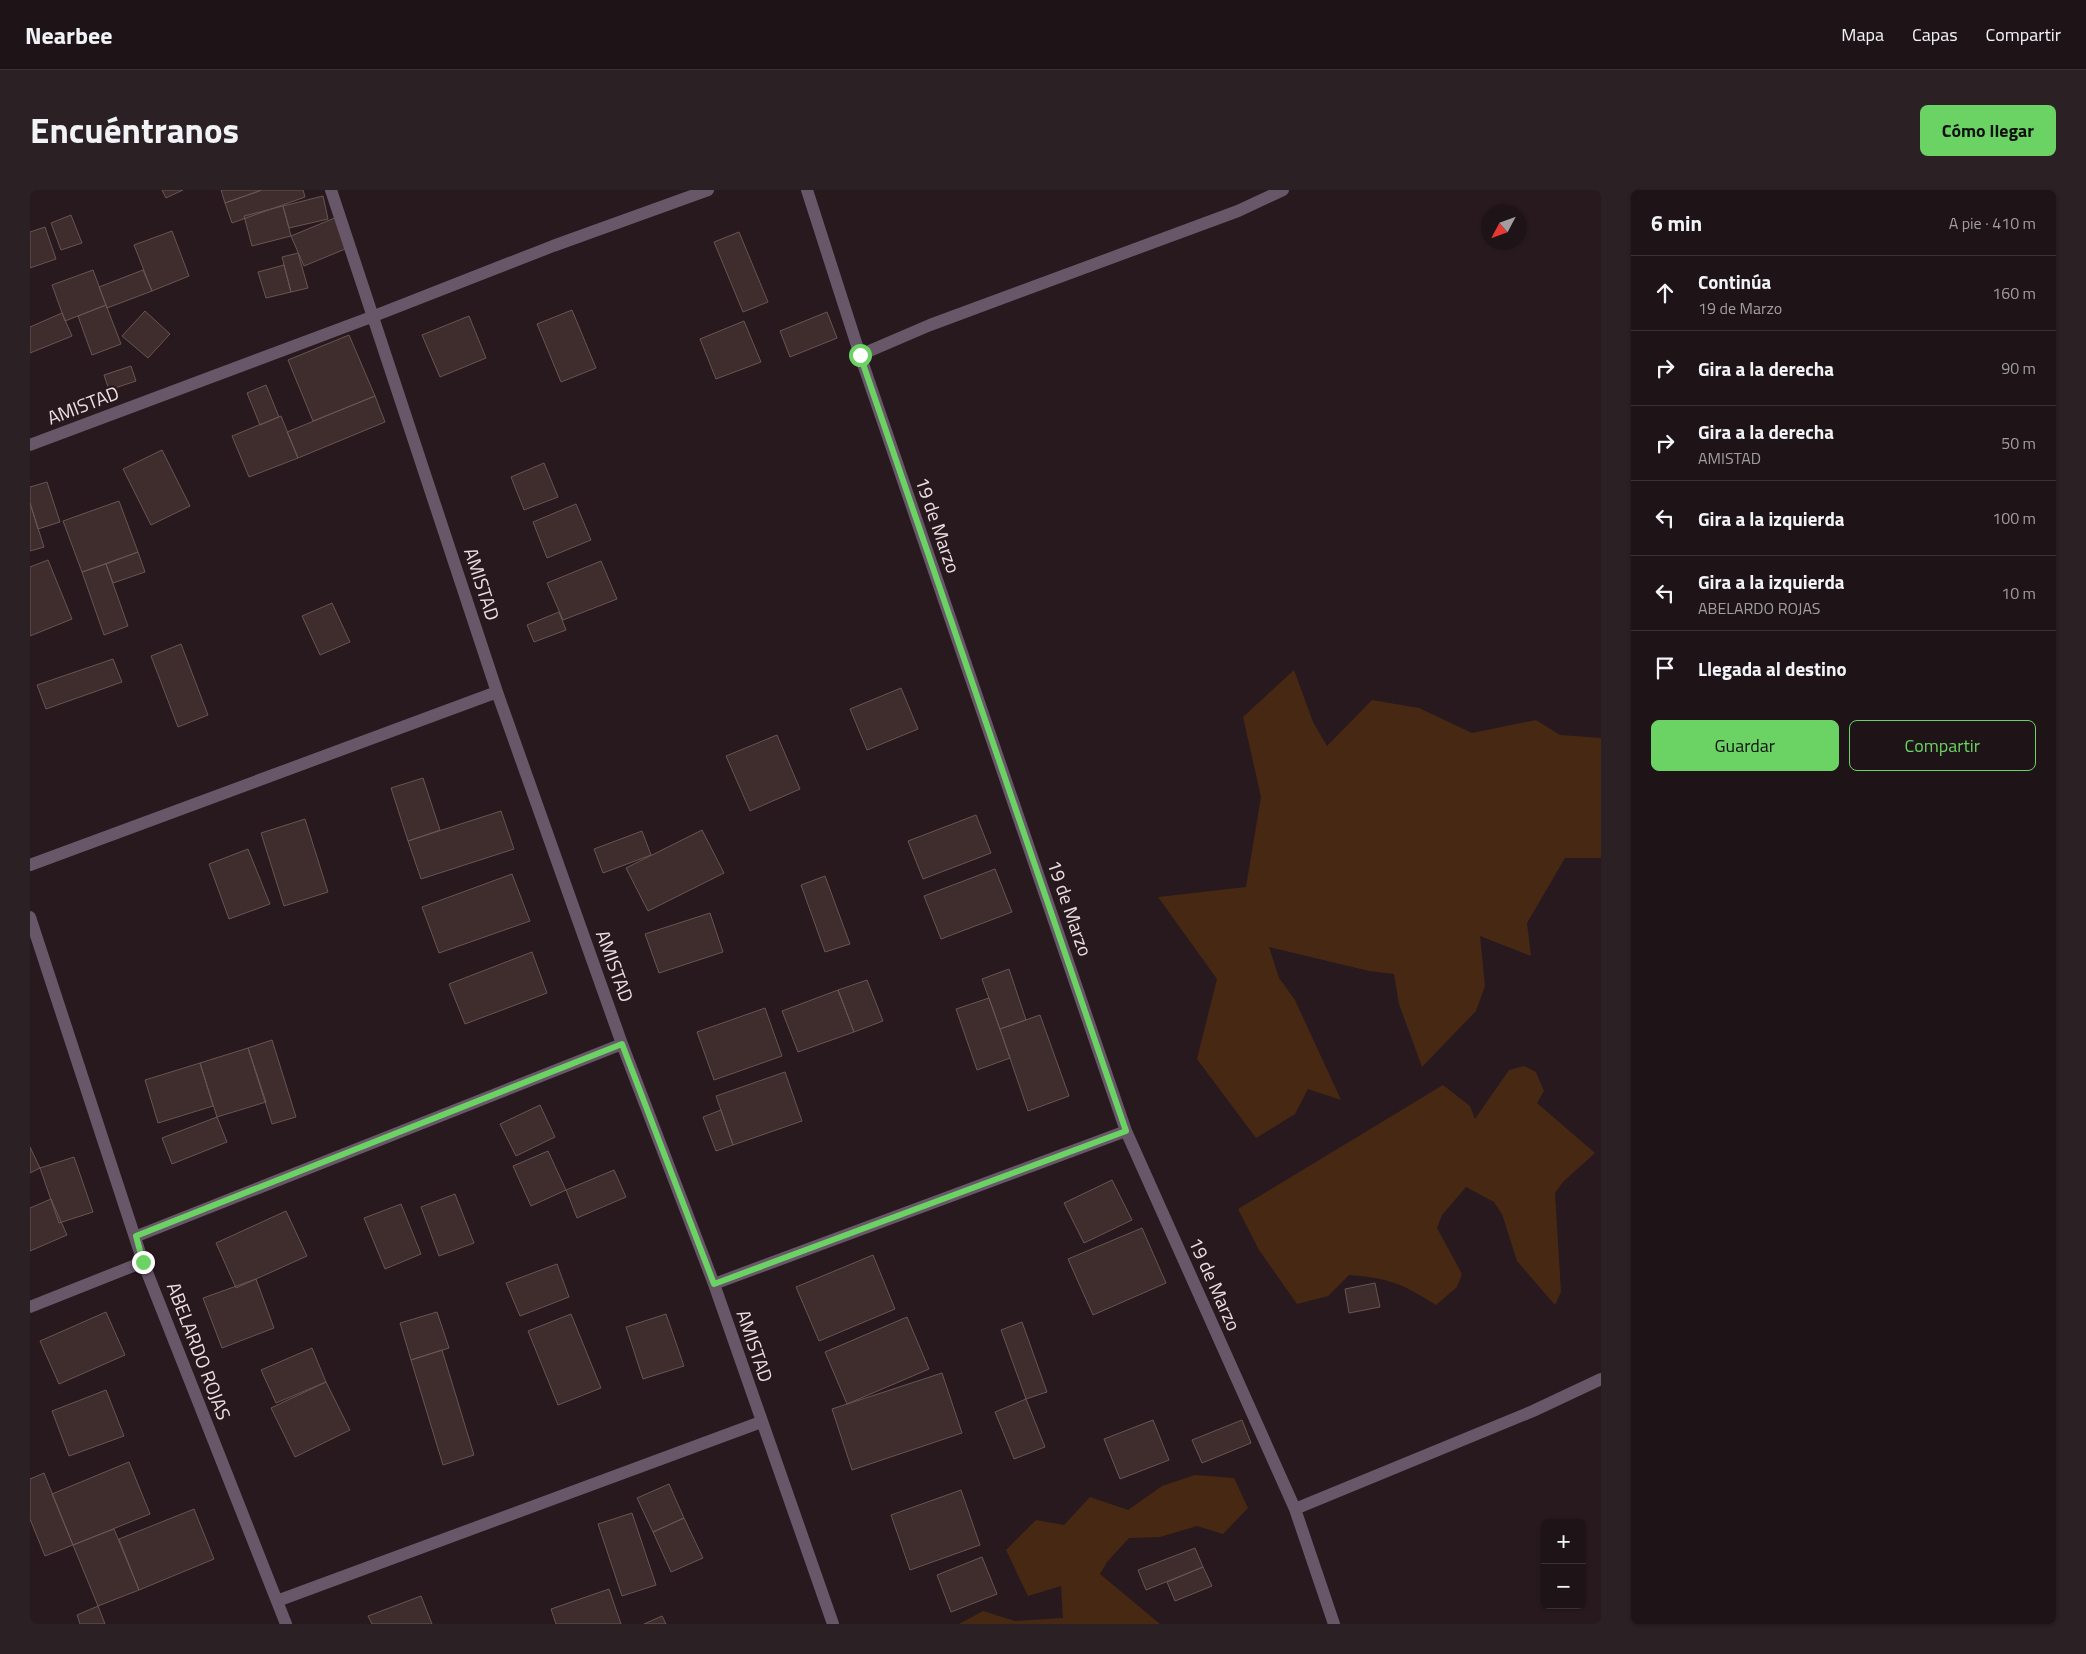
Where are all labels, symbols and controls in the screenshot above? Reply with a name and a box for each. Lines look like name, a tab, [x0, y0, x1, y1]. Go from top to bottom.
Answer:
text: Nearbee	[25, 17, 112, 53]
text: Mapa	[1841, 21, 1884, 48]
text: Capas	[1912, 21, 1958, 48]
text: Compartir	[1986, 21, 2061, 48]
text: Encuéntranos	[30, 103, 239, 157]
button: Cómo llegar	[1920, 105, 2056, 156]
north arrow	[1481, 205, 1526, 250]
text: 6 min	[1651, 207, 1702, 239]
text: A pie · 410 m	[1949, 211, 2036, 235]
text: Continúa	[1698, 267, 1771, 296]
icon: ahead	[1651, 279, 1679, 307]
text: 160 m	[1992, 281, 2036, 305]
text: 19 de Marzo	[1698, 296, 1782, 320]
route start	[849, 344, 872, 367]
icon: right	[1651, 354, 1679, 382]
text: Gira a la derecha	[1698, 354, 1834, 383]
text: 90 m	[2001, 356, 2036, 380]
street label: AMISTAD	[43, 378, 123, 431]
text: Gira a la derecha	[1698, 417, 1834, 446]
icon: right	[1651, 429, 1679, 457]
text: 50 m	[2001, 431, 2036, 455]
text: AMISTAD	[1698, 446, 1761, 470]
street label: 19 de Marzo	[908, 473, 968, 577]
icon: left	[1651, 504, 1679, 532]
text: Gira a la izquierda	[1698, 504, 1845, 533]
text: 100 m	[1992, 506, 2036, 530]
street label: AMISTAD	[457, 544, 508, 624]
text: Gira a la izquierda	[1698, 567, 1845, 596]
icon: left	[1651, 579, 1679, 607]
text: 10 m	[2001, 581, 2036, 605]
text: ABELARDO ROJAS	[1698, 596, 1821, 620]
icon: arrive	[1651, 654, 1679, 682]
text: Llegada al destino	[1698, 654, 1847, 683]
button: Guardar	[1651, 720, 1839, 771]
button: Compartir	[1849, 720, 2036, 771]
street label: 19 de Marzo	[1040, 856, 1100, 960]
street label: AMISTAD	[589, 926, 642, 1006]
street label: 19 de Marzo	[1182, 1232, 1249, 1335]
route end	[132, 1251, 155, 1274]
street label: ABELARDO ROJAS	[160, 1278, 239, 1424]
street label: AMISTAD	[730, 1306, 781, 1386]
map controls	[1541, 1519, 1586, 1609]
button: +	[1541, 1519, 1586, 1564]
button: −	[1541, 1564, 1586, 1609]

